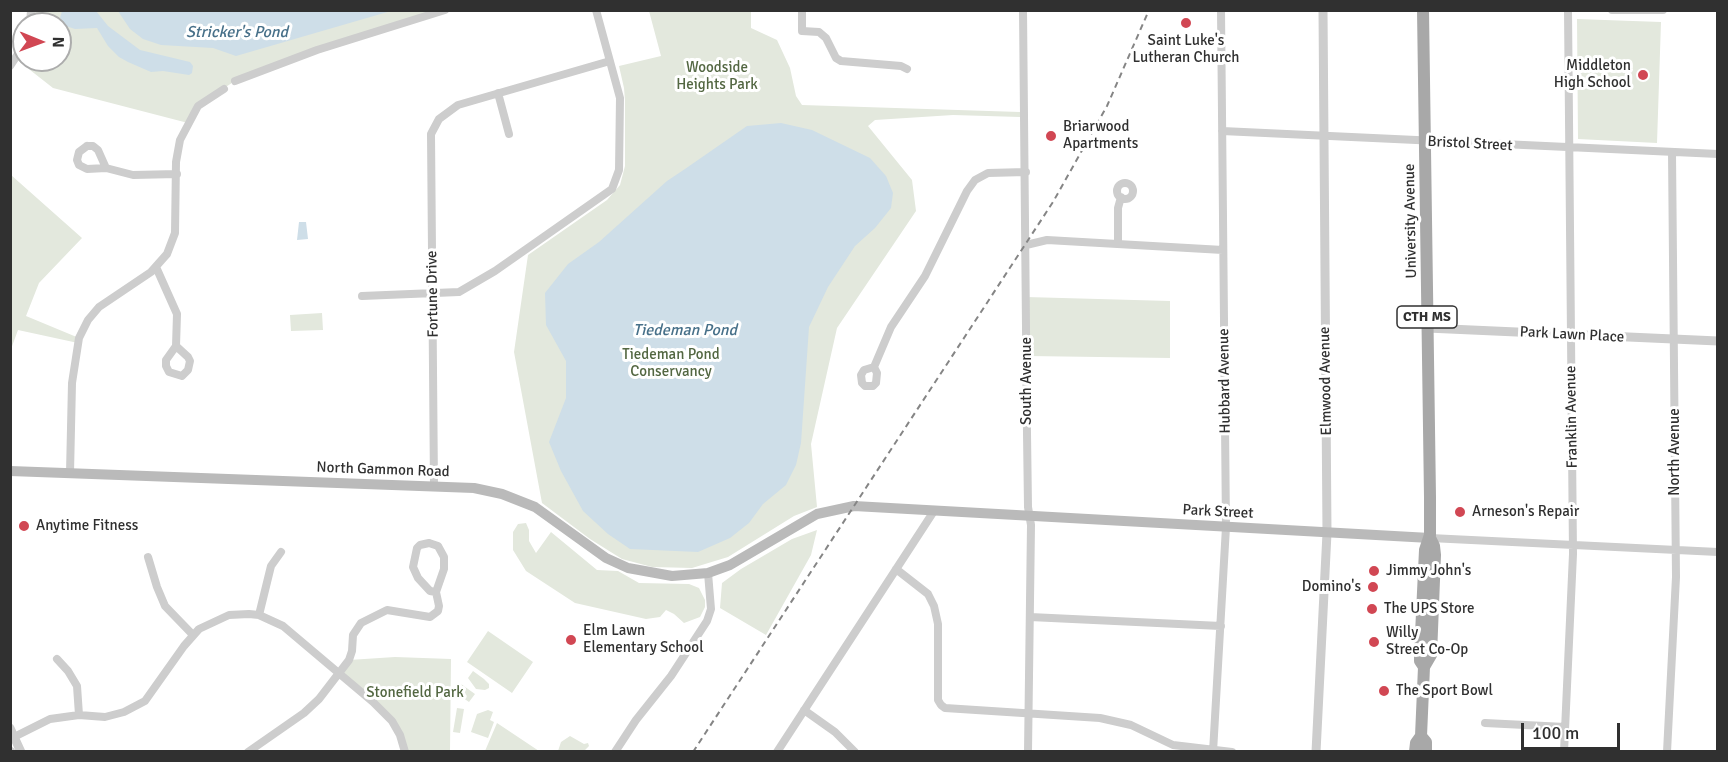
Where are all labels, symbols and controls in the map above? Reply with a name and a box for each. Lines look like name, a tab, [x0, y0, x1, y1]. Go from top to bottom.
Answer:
north arrow	[12, 12, 72, 72]
marker: Saint Luke's Lutheran Church	[1179, 16, 1193, 30]
water label: Stricker's Pond	[186, 23, 288, 43]
place label: Saint Luke's Lutheran Church	[1133, 32, 1239, 67]
text: N	[48, 37, 68, 48]
place label: Middleton High School	[1554, 57, 1631, 92]
park label: Woodside Heights Park	[676, 59, 758, 94]
marker: Middleton High School	[1636, 68, 1650, 82]
place label: Briarwood Apartments	[1063, 118, 1138, 153]
marker: Briarwood Apartments	[1044, 129, 1058, 143]
street label: Bristol Street	[1427, 133, 1513, 155]
street label: University Avenue	[1401, 163, 1421, 279]
street label: Fortune Drive	[423, 250, 443, 338]
road number: CTH MS	[1397, 306, 1457, 328]
water label: Tiedeman Pond	[633, 321, 737, 341]
street label: Park Lawn Place	[1519, 323, 1625, 347]
street label: Elmwood Avenue	[1316, 326, 1336, 436]
street label: Hubbard Avenue	[1215, 328, 1235, 434]
street label: South Avenue	[1018, 337, 1036, 425]
park label: Tiedeman Pond Conservancy	[622, 346, 720, 381]
street label: Franklin Avenue	[1562, 365, 1582, 469]
street label: North Avenue	[1666, 408, 1684, 496]
street label: North Gammon Road	[316, 459, 450, 481]
street label: Park Street	[1182, 501, 1254, 523]
place label: Arneson's Repair	[1472, 503, 1579, 521]
marker: Arneson's Repair	[1453, 505, 1467, 519]
place label: Anytime Fitness	[36, 517, 138, 535]
marker: Anytime Fitness	[17, 519, 31, 533]
place label: Jimmy John's	[1386, 562, 1471, 580]
marker: Jimmy John's	[1367, 564, 1381, 578]
place label: Domino's	[1302, 578, 1361, 596]
marker: Domino's	[1366, 580, 1380, 594]
place label: The UPS Store	[1384, 600, 1475, 618]
marker: The UPS Store	[1365, 602, 1379, 616]
place label: Elm Lawn Elementary School	[583, 622, 704, 657]
place label: Willy Street Co-Op	[1386, 624, 1468, 659]
marker: Elm Lawn Elementary School	[564, 633, 578, 647]
marker: Willy Street Co-Op	[1367, 635, 1381, 649]
place label: The Sport Bowl	[1396, 682, 1493, 700]
park label: Stonefield Park	[366, 684, 464, 702]
marker: The Sport Bowl	[1377, 684, 1391, 698]
scale bar	[1524, 711, 1623, 749]
text: 100 m	[1532, 722, 1579, 744]

